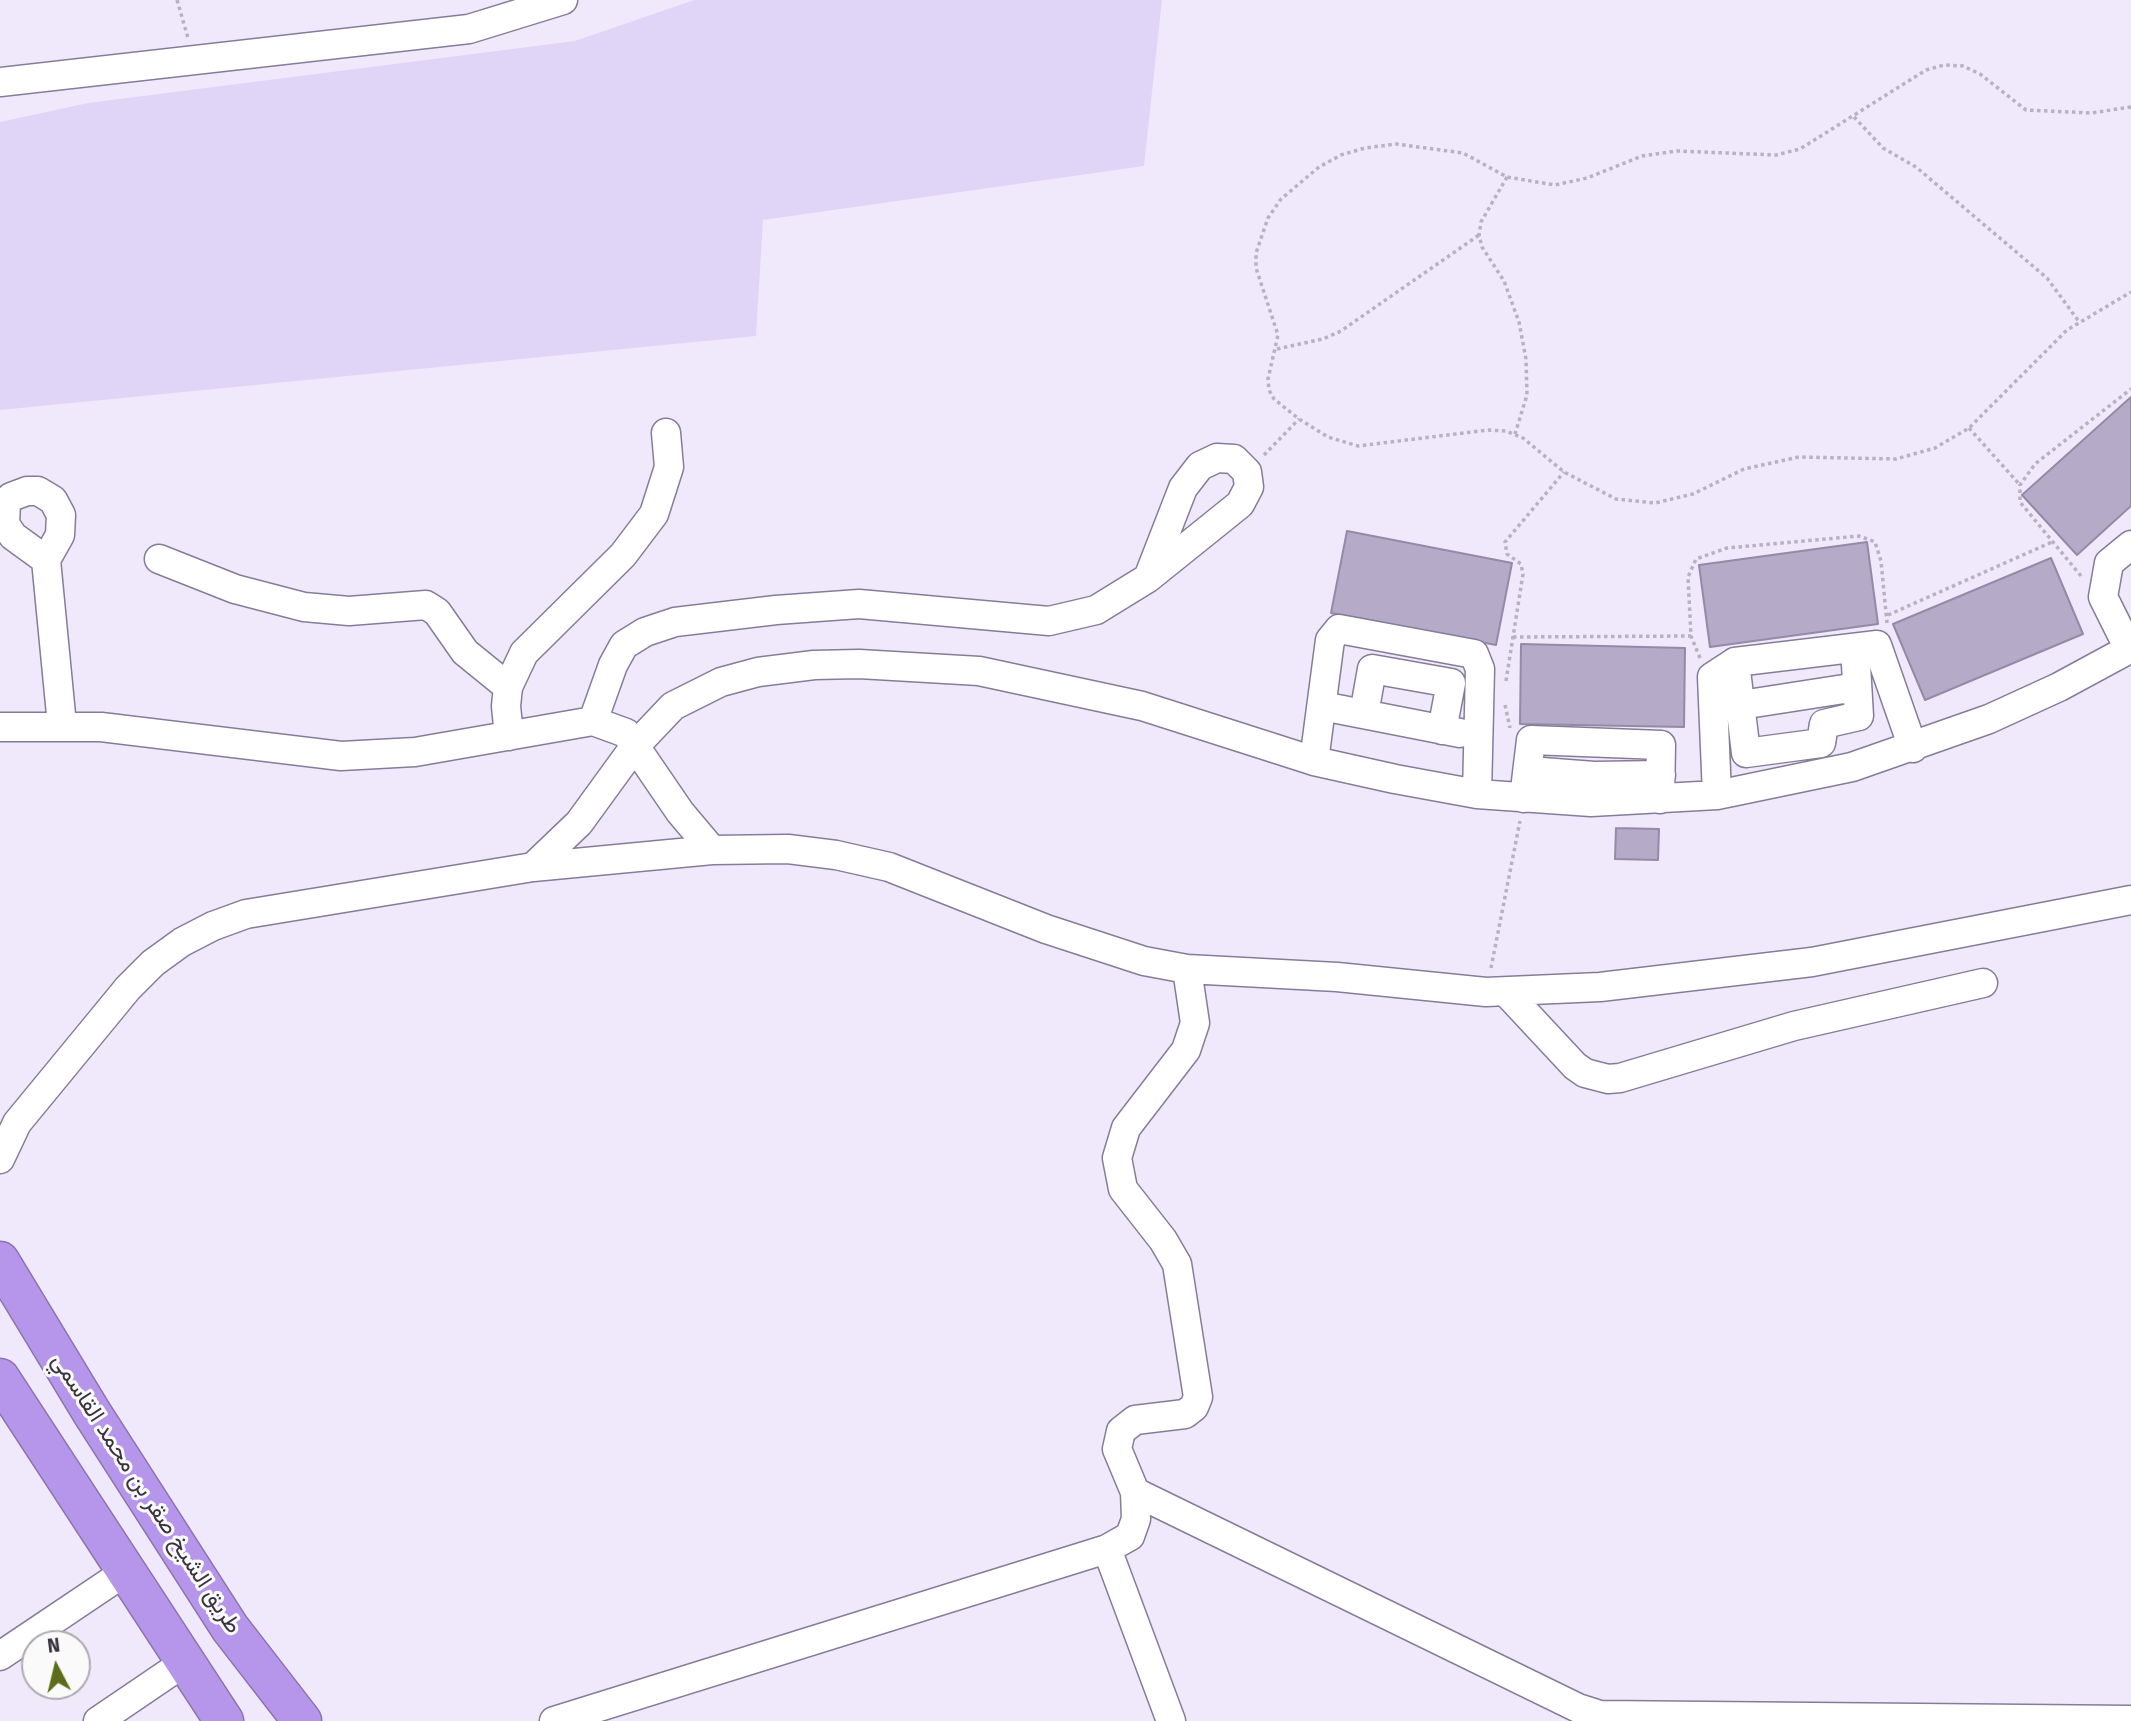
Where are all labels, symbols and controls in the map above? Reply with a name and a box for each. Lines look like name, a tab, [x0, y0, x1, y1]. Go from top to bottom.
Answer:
street label: طريق الشيخ صقر بن محمد القاسمي	[45, 1349, 247, 1639]
north arrow	[21, 1630, 91, 1700]
text: N	[46, 1633, 61, 1658]

